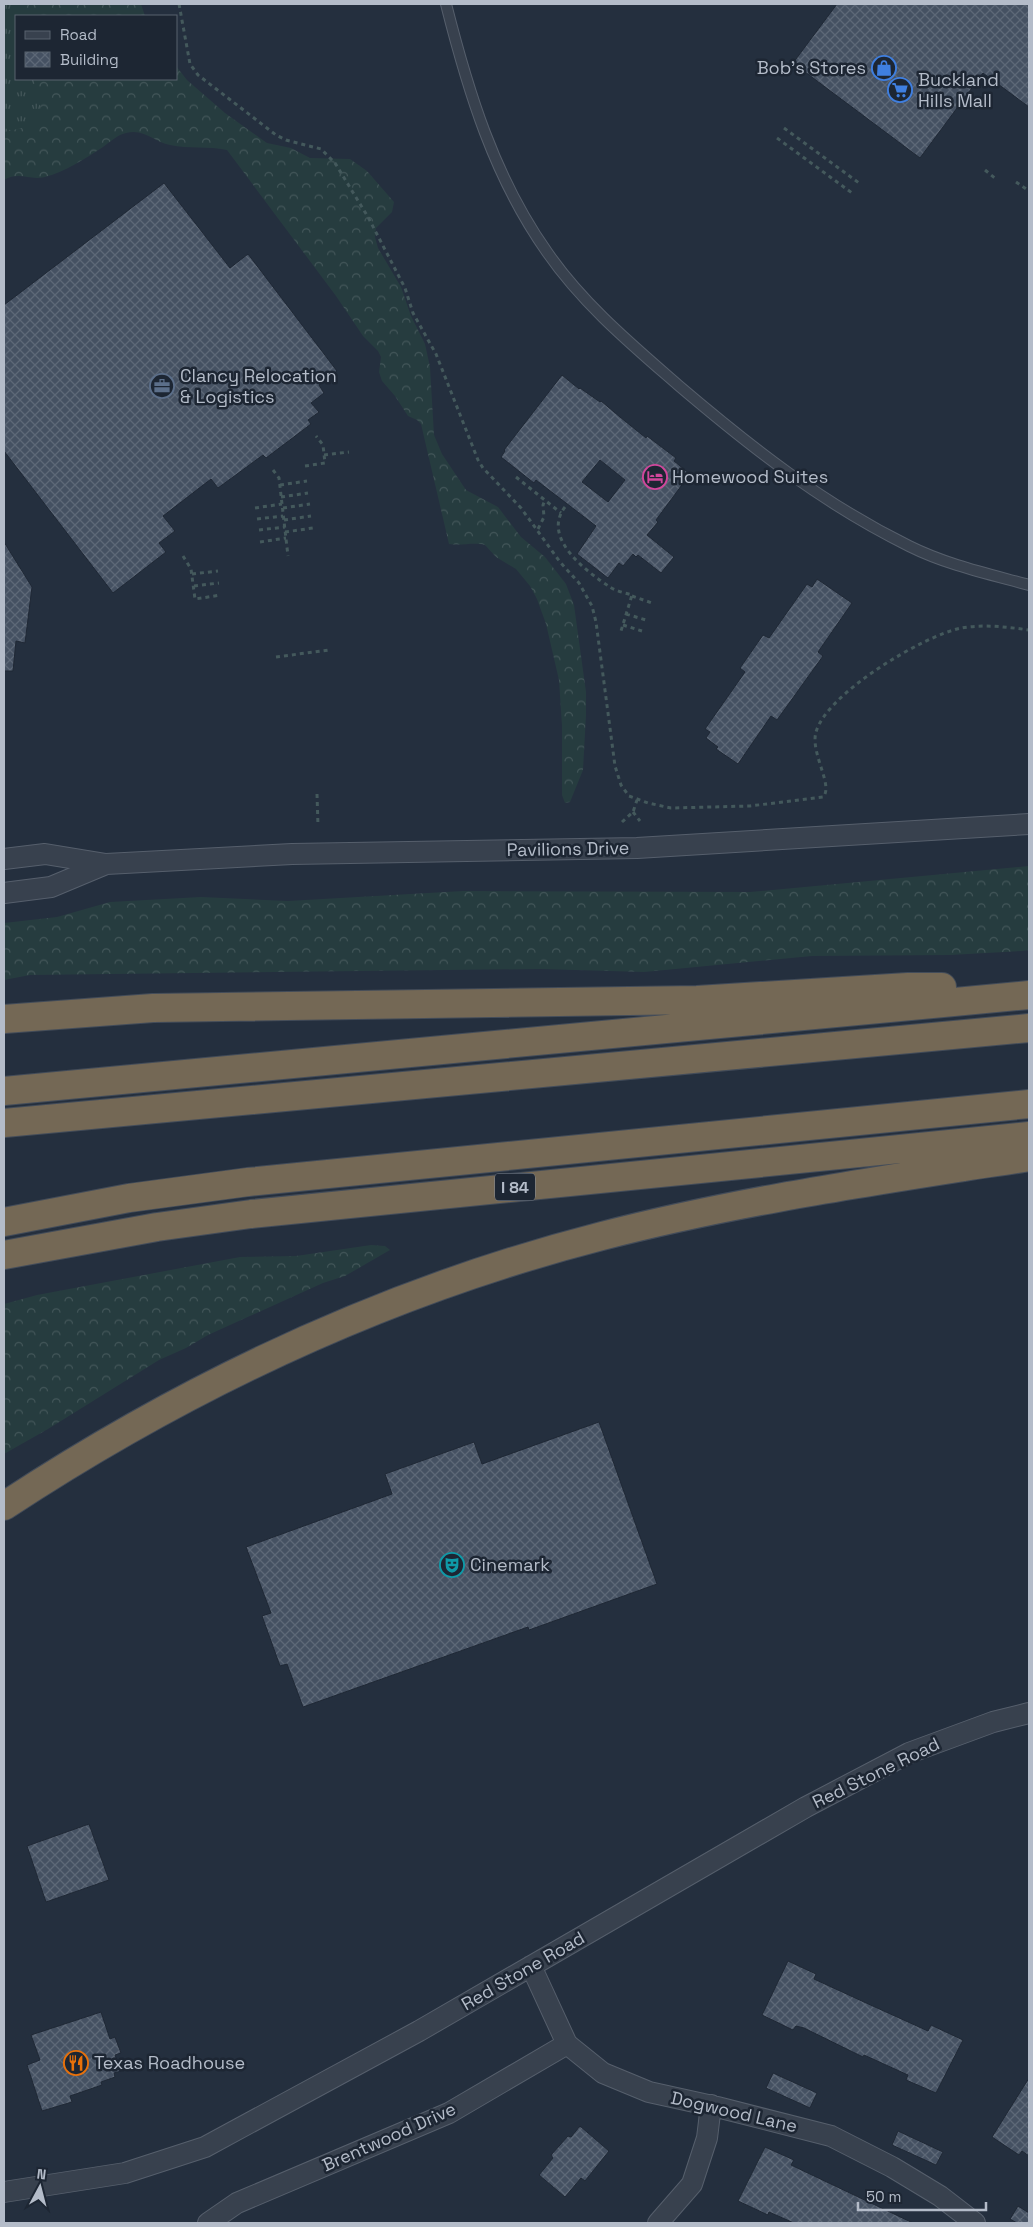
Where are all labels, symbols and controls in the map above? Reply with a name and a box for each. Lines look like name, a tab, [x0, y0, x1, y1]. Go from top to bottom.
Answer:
legend	[15, 15, 178, 80]
text: Road	[60, 25, 97, 44]
text: Building	[60, 50, 119, 69]
shop icon: Bob's Stores	[871, 55, 897, 81]
place label: Bob's Stores	[757, 56, 866, 79]
place label: Buckland Hills Mall	[918, 68, 999, 112]
supermarket icon: Buckland Hills Mall	[887, 77, 913, 103]
place label: Clancy Relocation & Logistics	[180, 364, 337, 408]
office icon: Clancy Relocation & Logistics	[149, 373, 175, 399]
hotel icon: Homewood Suites	[642, 464, 668, 490]
place label: Homewood Suites	[672, 465, 828, 488]
street label: Pavilions Drive	[506, 836, 630, 861]
road number: I 84	[495, 1174, 535, 1200]
theatre icon: Cinemark	[439, 1552, 465, 1578]
place label: Cinemark	[470, 1553, 550, 1576]
street label: Red Stone Road	[808, 1732, 943, 1813]
street label: Red Stone Road	[457, 1926, 589, 2015]
restaurant icon: Texas Roadhouse	[63, 2050, 89, 2076]
place label: Texas Roadhouse	[94, 2051, 245, 2074]
street label: Dogwood Lane	[669, 2086, 800, 2137]
street label: Brentwood Drive	[318, 2097, 459, 2176]
north arrow	[15, 2162, 65, 2212]
text: N	[36, 2165, 47, 2184]
scale bar	[858, 2180, 986, 2212]
text: 50 m	[866, 2187, 901, 2206]

